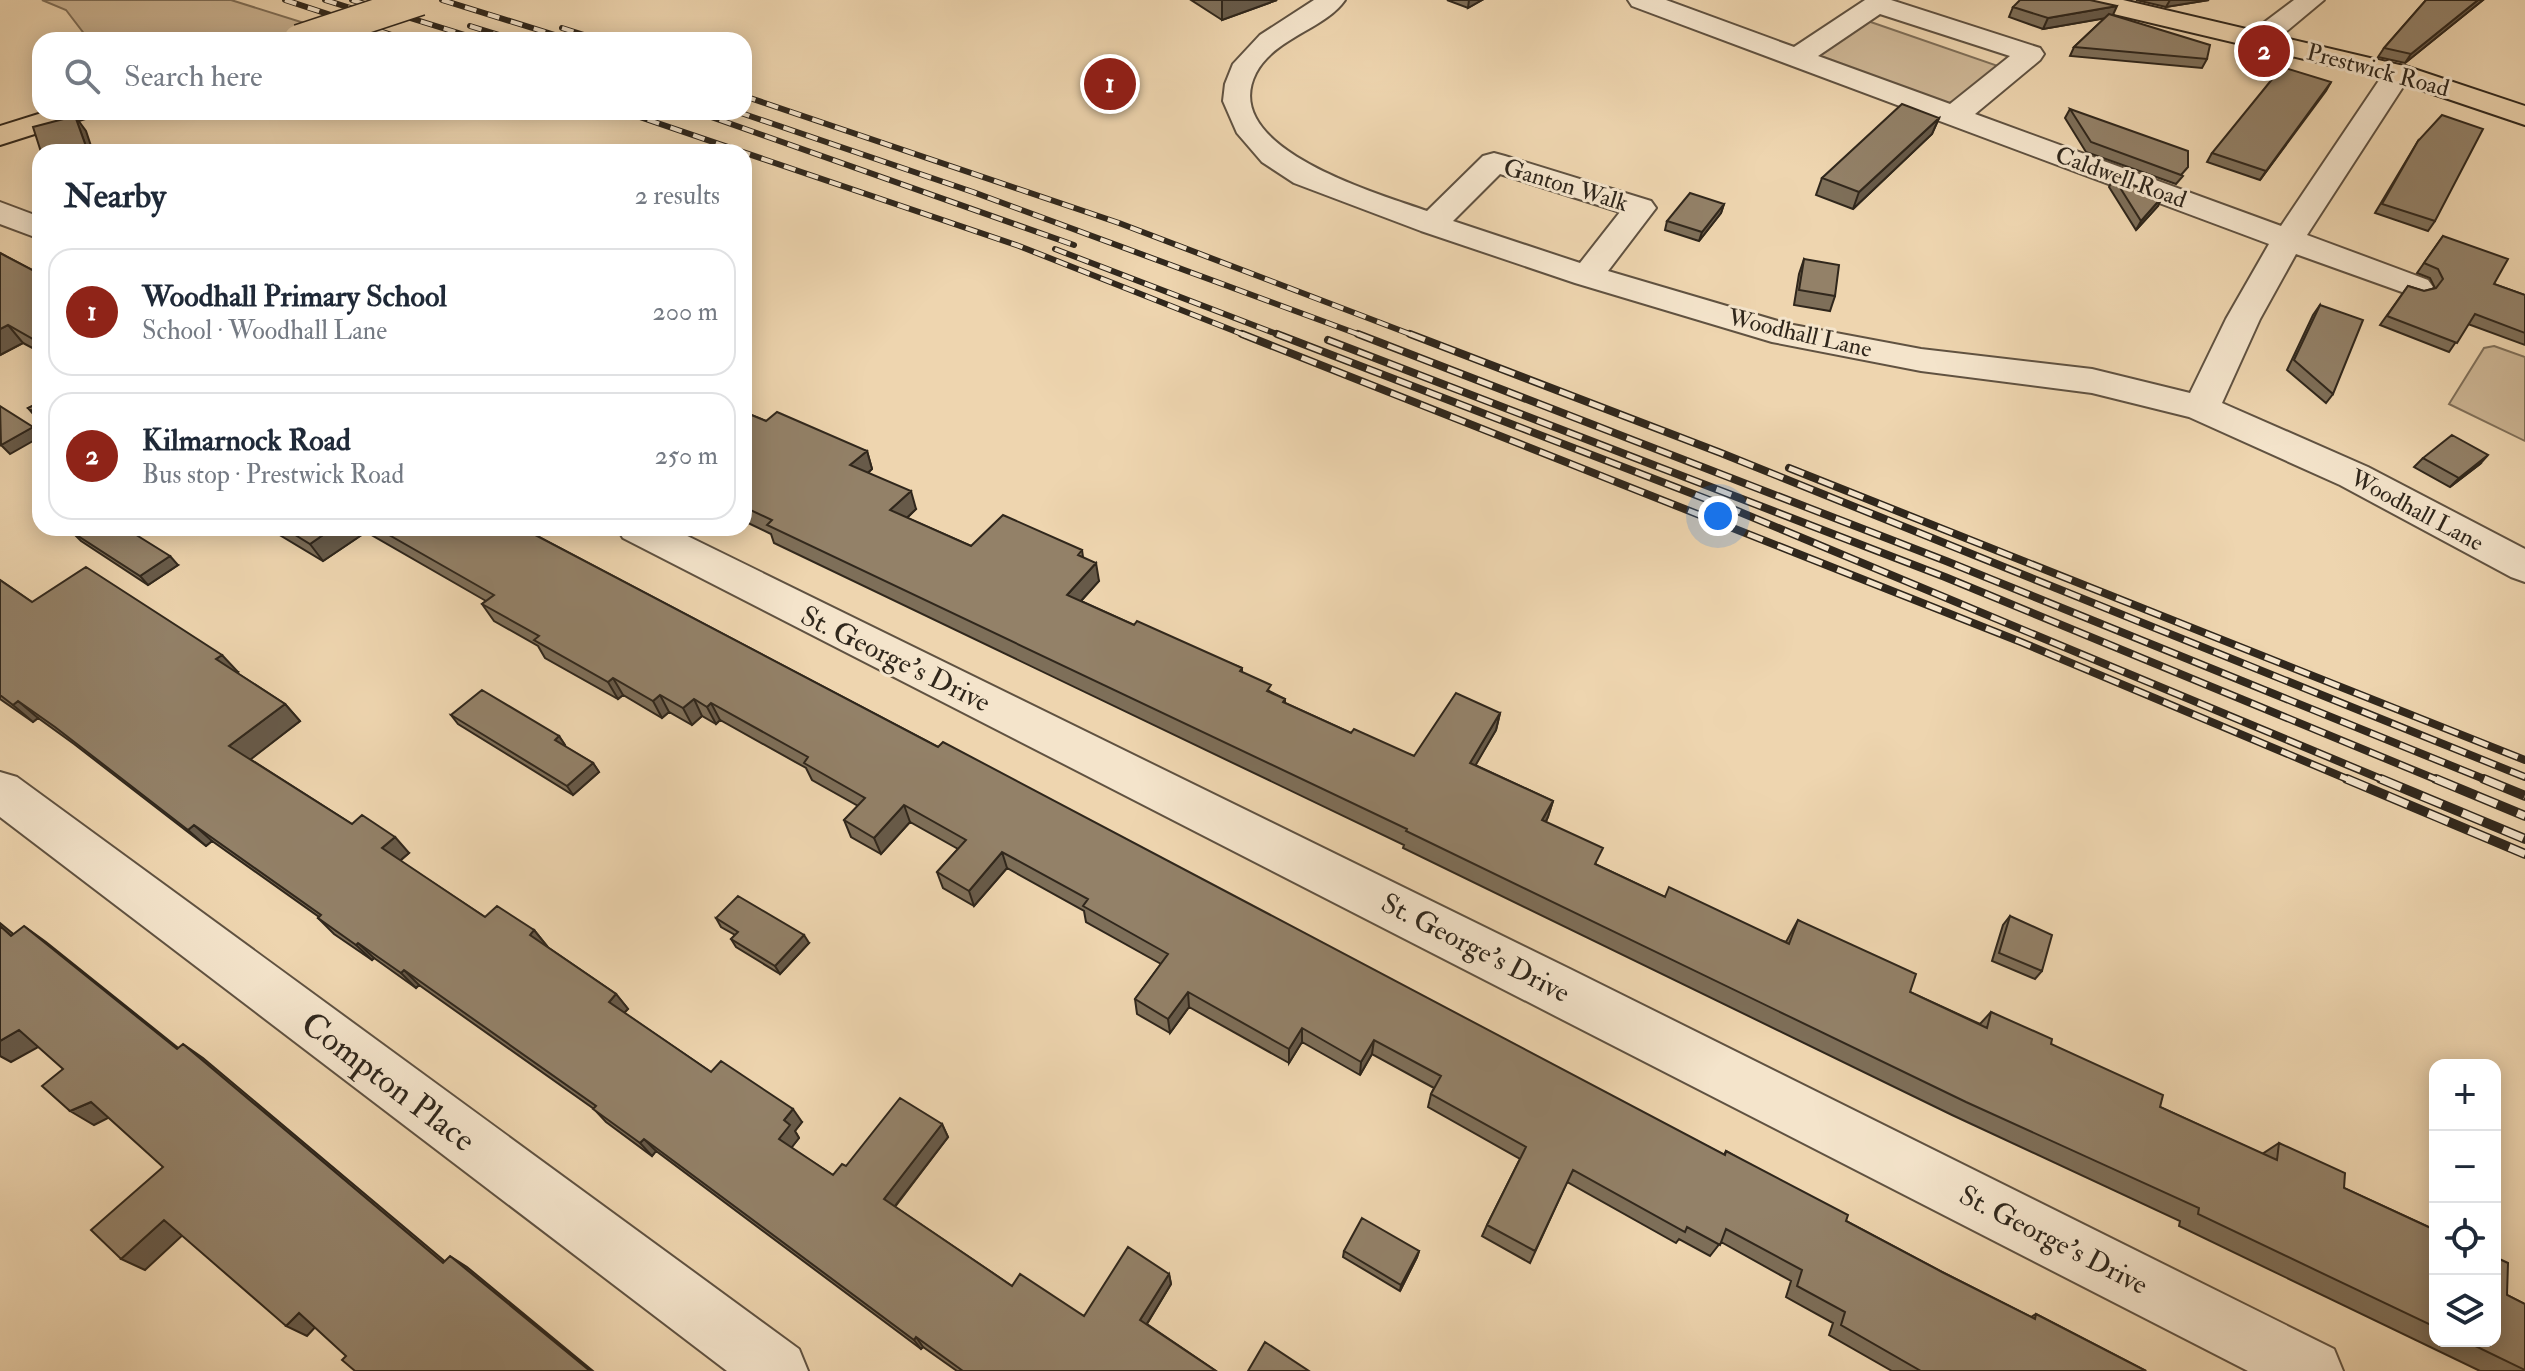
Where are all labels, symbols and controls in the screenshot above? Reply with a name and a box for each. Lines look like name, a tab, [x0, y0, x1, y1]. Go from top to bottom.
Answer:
pin: 2	[2238, 21, 2290, 81]
search box	[32, 32, 752, 120]
street label: Prestwick Road	[2303, 37, 2453, 104]
icon: search	[60, 54, 104, 98]
pin: 1	[1084, 54, 1136, 114]
text: Search here	[124, 58, 263, 95]
street label: Caldwell Road	[2051, 139, 2191, 216]
street label: Ganton Walk	[1500, 152, 1632, 219]
text: Nearby	[64, 175, 166, 218]
text: 2 results	[635, 180, 720, 212]
text: Woodhall Primary School	[142, 278, 447, 315]
text: 1	[87, 296, 97, 328]
text: 200 m	[653, 296, 718, 328]
street label: Woodhall Lane	[1724, 302, 1875, 365]
text: School · Woodhall Lane	[142, 315, 387, 347]
text: Kilmarnock Road	[142, 422, 351, 459]
text: 2	[85, 440, 99, 472]
text: 250 m	[655, 440, 718, 472]
text: Bus stop · Prestwick Road	[142, 459, 404, 491]
street label: Woodhall Lane	[2344, 462, 2489, 559]
your location	[1698, 496, 1738, 536]
street label: St. George's Drive	[795, 598, 996, 721]
street label: St. George's Drive	[1375, 886, 1576, 1011]
street label: Compton Place	[292, 1003, 484, 1162]
map controls	[2429, 1059, 2501, 1347]
button: +	[2429, 1059, 2501, 1131]
button: −	[2429, 1131, 2501, 1203]
street label: St. George's Drive	[1953, 1178, 2154, 1303]
button: locate	[2429, 1203, 2501, 1275]
button: layers	[2429, 1275, 2501, 1347]

